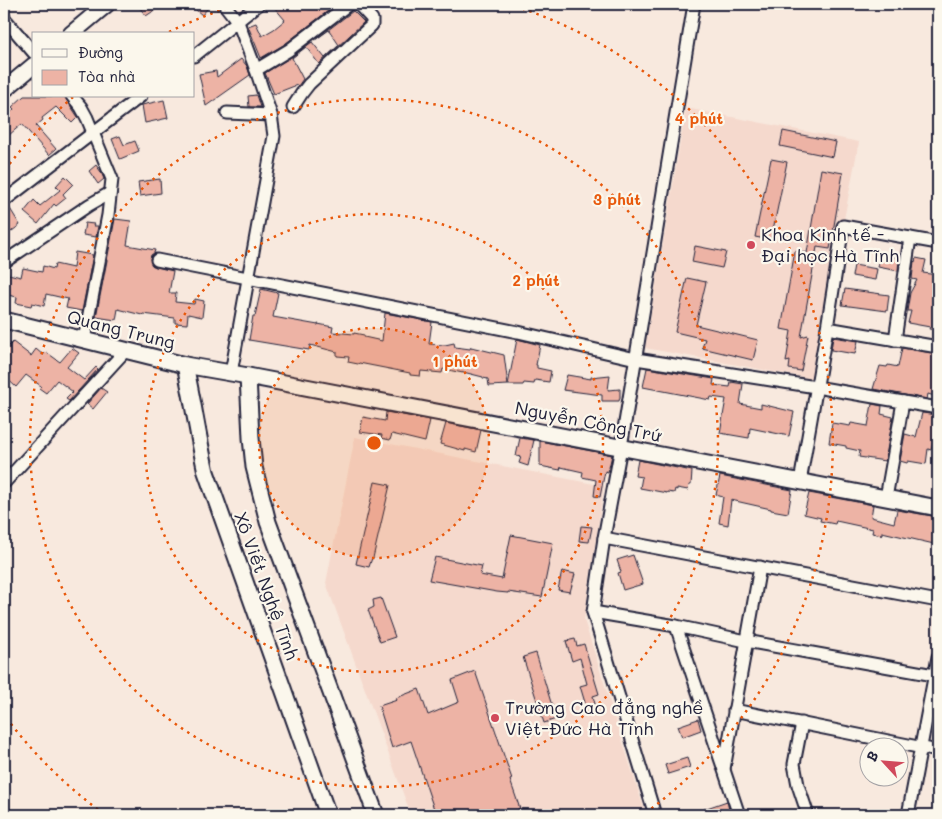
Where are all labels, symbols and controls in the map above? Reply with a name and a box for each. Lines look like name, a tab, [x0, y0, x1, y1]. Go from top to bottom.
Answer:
legend	[32, 32, 195, 98]
text: Đường	[78, 42, 123, 62]
text: Tòa nhà	[78, 66, 136, 86]
text: 4 phút	[675, 108, 723, 128]
text: 3 phút	[593, 189, 641, 209]
place label: Khoa Kinh tế - Đại học Hà Tĩnh	[761, 222, 899, 267]
marker: Khoa Kinh tế - Đại học Hà Tĩnh	[745, 239, 757, 251]
text: 2 phút	[512, 270, 560, 290]
street label: Quang Trung	[65, 304, 178, 354]
text: 1 phút	[432, 351, 478, 371]
street label: Nguyễn Công Trứ	[513, 395, 664, 447]
centre of rings	[365, 434, 383, 452]
street label: Xô Viết Nghệ Tĩnh	[229, 508, 305, 663]
place label: Trường Cao đẳng nghề Việt-Đức Hà Tĩnh	[505, 695, 703, 740]
marker: Trường Cao đẳng nghề Việt-Đức Hà Tĩnh	[489, 712, 501, 724]
north arrow	[860, 736, 910, 786]
text: B	[861, 748, 882, 764]

